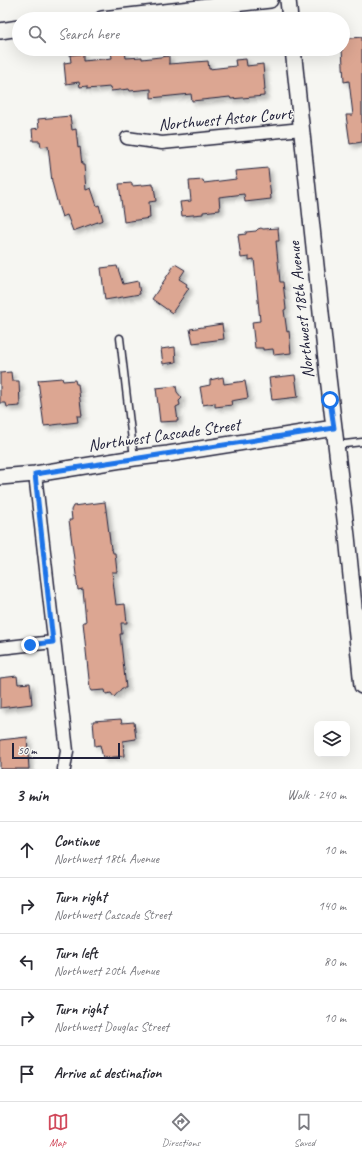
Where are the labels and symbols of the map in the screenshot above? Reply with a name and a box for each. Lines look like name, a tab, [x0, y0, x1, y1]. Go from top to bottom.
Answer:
street label: Northwest Astor Court	[158, 103, 295, 135]
street label: Northwest 18th Avenue	[283, 239, 319, 379]
route start	[321, 391, 339, 409]
street label: Northwest Cascade Street	[87, 414, 244, 456]
route end	[21, 636, 39, 654]
scale bar	[12, 741, 120, 760]

